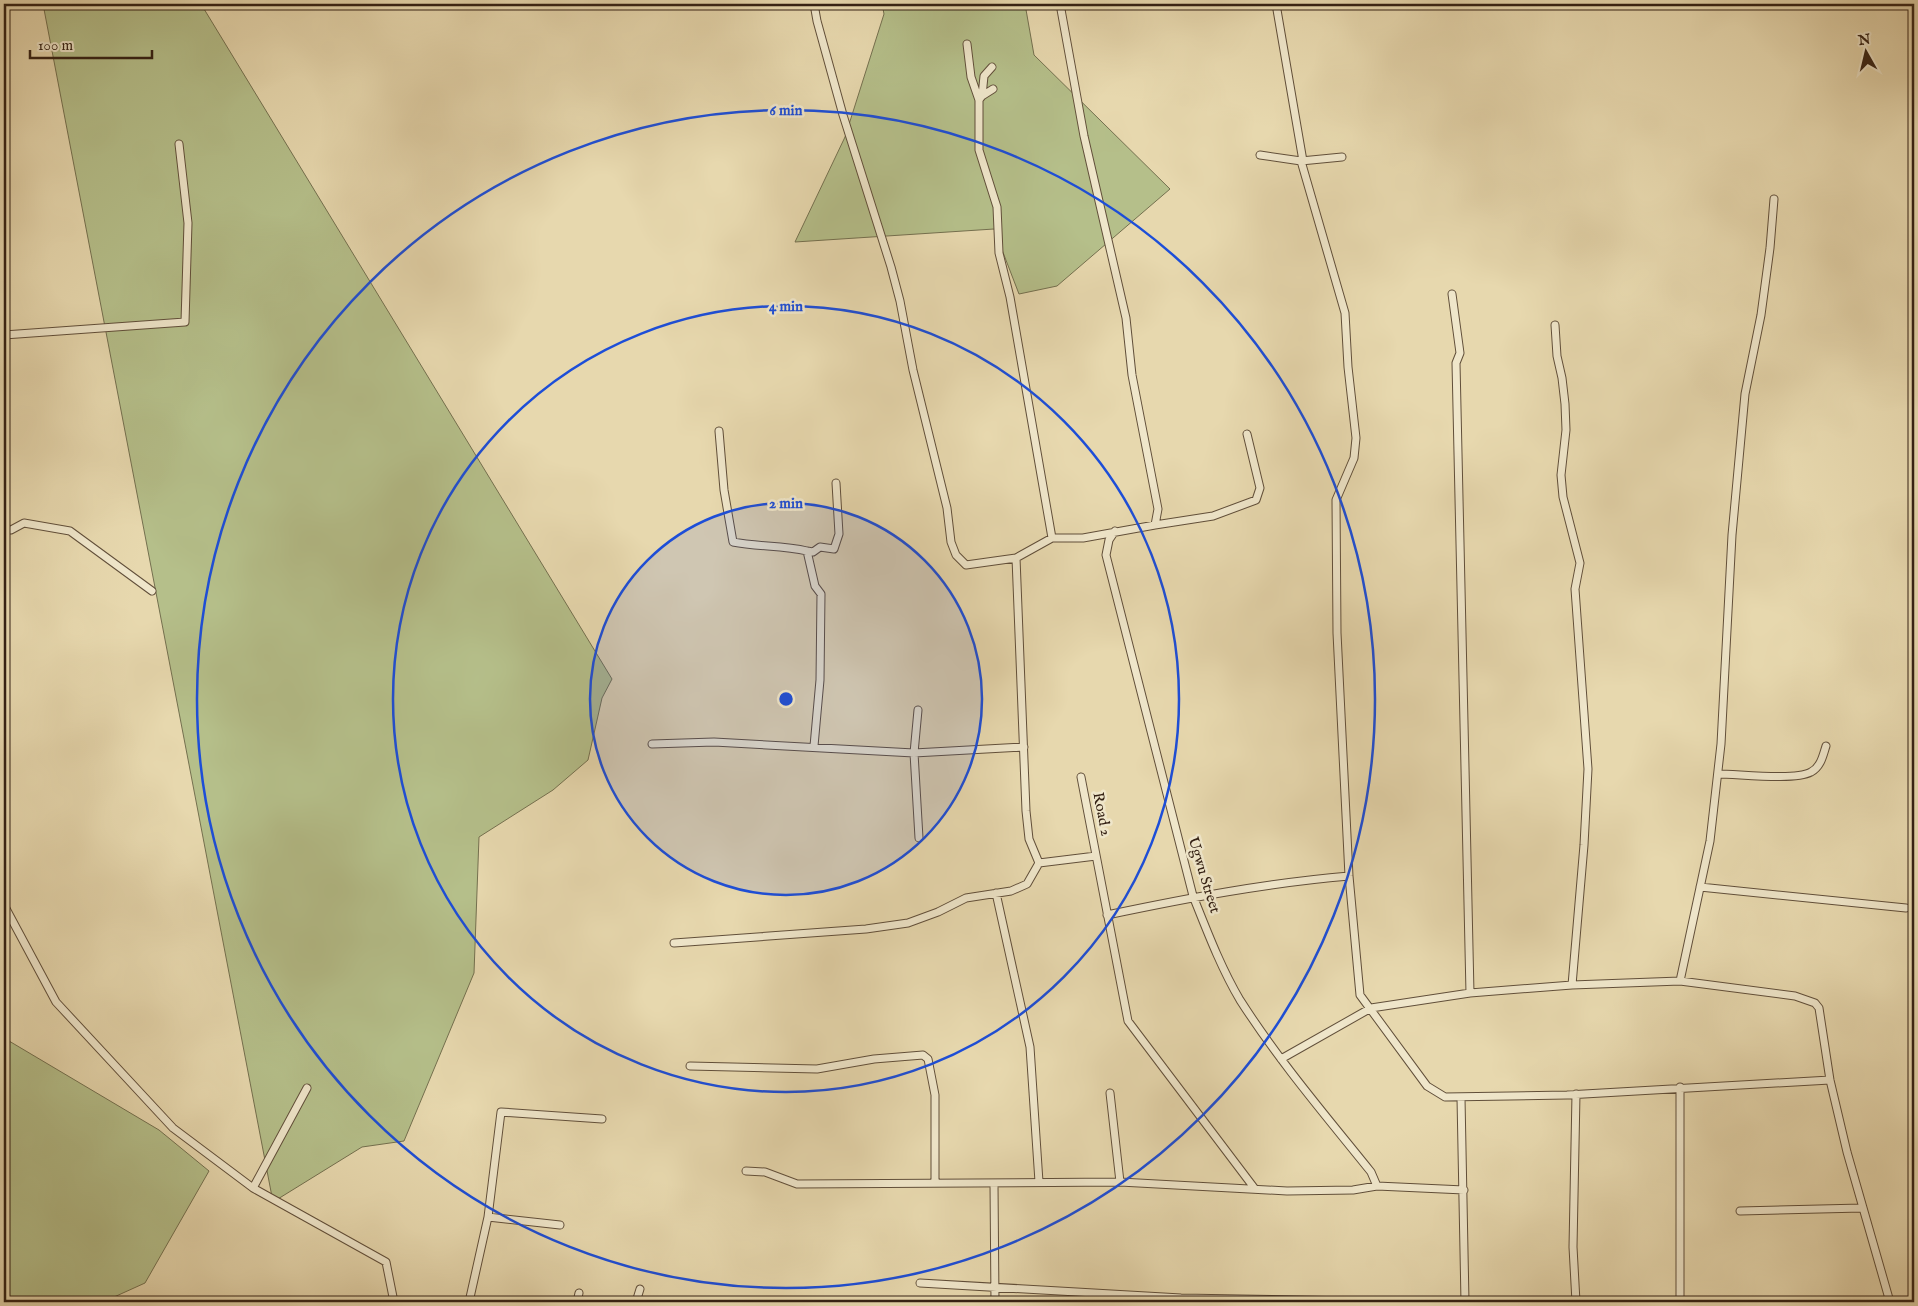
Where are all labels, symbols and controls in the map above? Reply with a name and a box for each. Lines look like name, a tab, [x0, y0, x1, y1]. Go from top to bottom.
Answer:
scale bar	[30, 28, 152, 60]
north arrow	[1840, 28, 1890, 78]
text: N	[1856, 30, 1872, 50]
text: 100 m	[38, 36, 74, 55]
text: 6 min	[769, 101, 803, 120]
text: 4 min	[769, 297, 803, 316]
text: 2 min	[769, 494, 803, 513]
centre of rings	[777, 690, 795, 708]
street label: Road 2	[1088, 790, 1116, 838]
street label: Ugwu Street	[1183, 835, 1225, 915]

